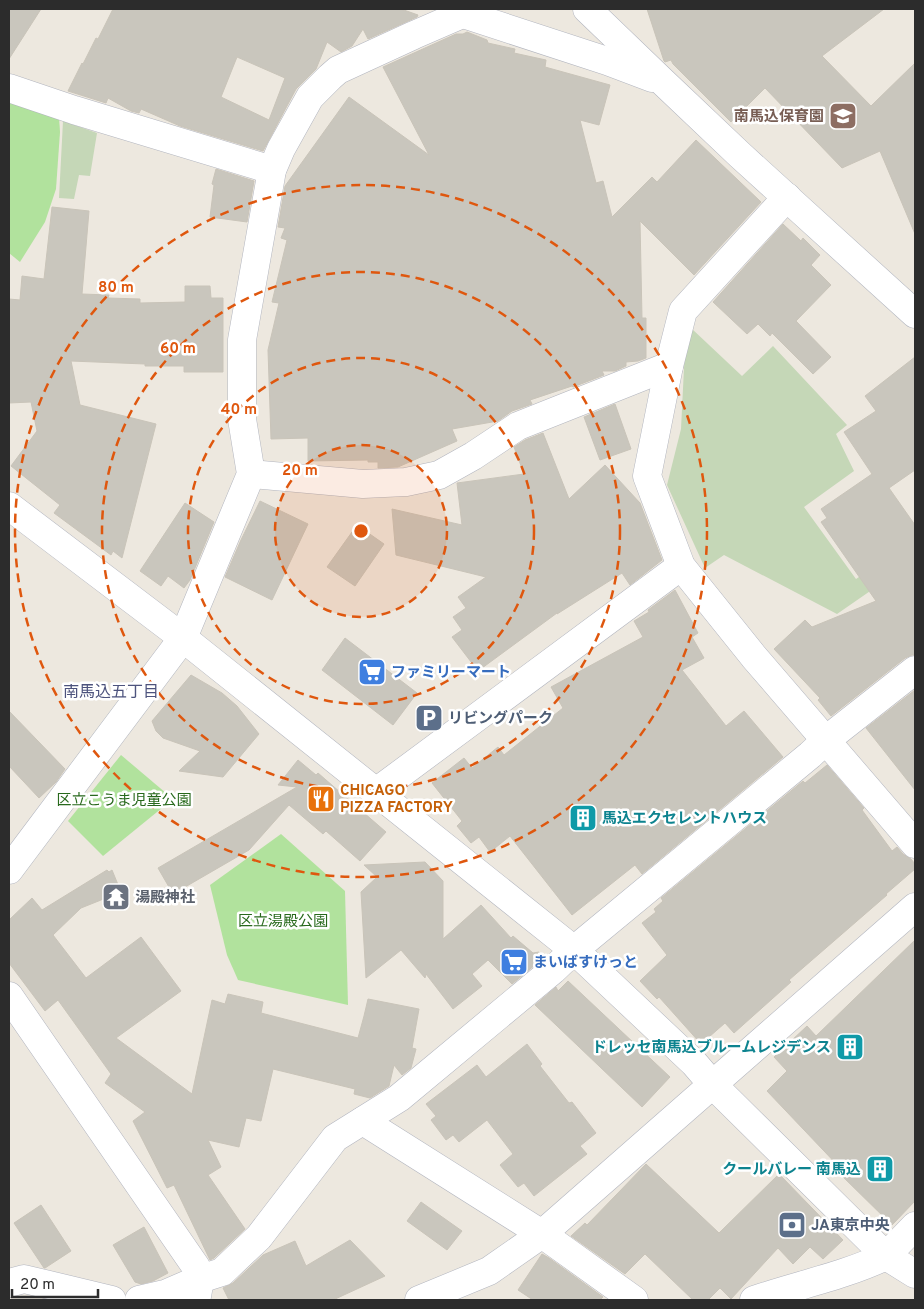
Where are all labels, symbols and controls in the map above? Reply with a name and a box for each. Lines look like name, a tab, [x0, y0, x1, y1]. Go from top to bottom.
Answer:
school or university icon: 南馬込保育園	[828, 101, 858, 131]
place label: 南馬込保育園	[734, 108, 824, 127]
text: 80 m	[98, 279, 134, 298]
text: 60 m	[160, 340, 196, 359]
text: 40 m	[221, 401, 257, 420]
text: 20 m	[282, 462, 318, 481]
centre of rings	[352, 522, 370, 540]
supermarket icon: ファミリーマート	[357, 657, 387, 687]
place label: ファミリーマート	[391, 664, 511, 683]
district label: 南馬込五丁目	[63, 683, 159, 703]
parking icon: リビングパーク	[414, 703, 444, 733]
place label: リビングパーク	[448, 710, 553, 729]
place label: CHICAGO PIZZA FACTORY	[340, 782, 453, 818]
restaurant icon: CHICAGO PIZZA FACTORY	[306, 784, 336, 814]
park label: 区立こうま児童公園	[56, 792, 192, 811]
building icon: 馬込エクセレントハウス	[568, 803, 598, 833]
place label: 馬込エクセレントハウス	[602, 810, 767, 829]
temple icon: 湯殿神社	[101, 882, 131, 912]
place label: 湯殿神社	[135, 888, 195, 908]
park label: 区立湯殿公園	[238, 913, 328, 932]
supermarket icon: まいばすけっと	[499, 947, 529, 977]
place label: まいばすけっと	[533, 954, 638, 973]
building icon: ドレッセ南馬込ブルームレジデンス	[835, 1032, 865, 1062]
place label: ドレッセ南馬込ブルームレジデンス	[592, 1038, 831, 1058]
building icon: クールバレー 南馬込	[865, 1154, 895, 1184]
place label: クールバレー 南馬込	[722, 1161, 861, 1180]
bank icon: JA東京中央	[777, 1210, 807, 1240]
place label: JA東京中央	[811, 1217, 890, 1236]
scale bar	[12, 1266, 99, 1298]
text: 20 m	[20, 1276, 55, 1295]

